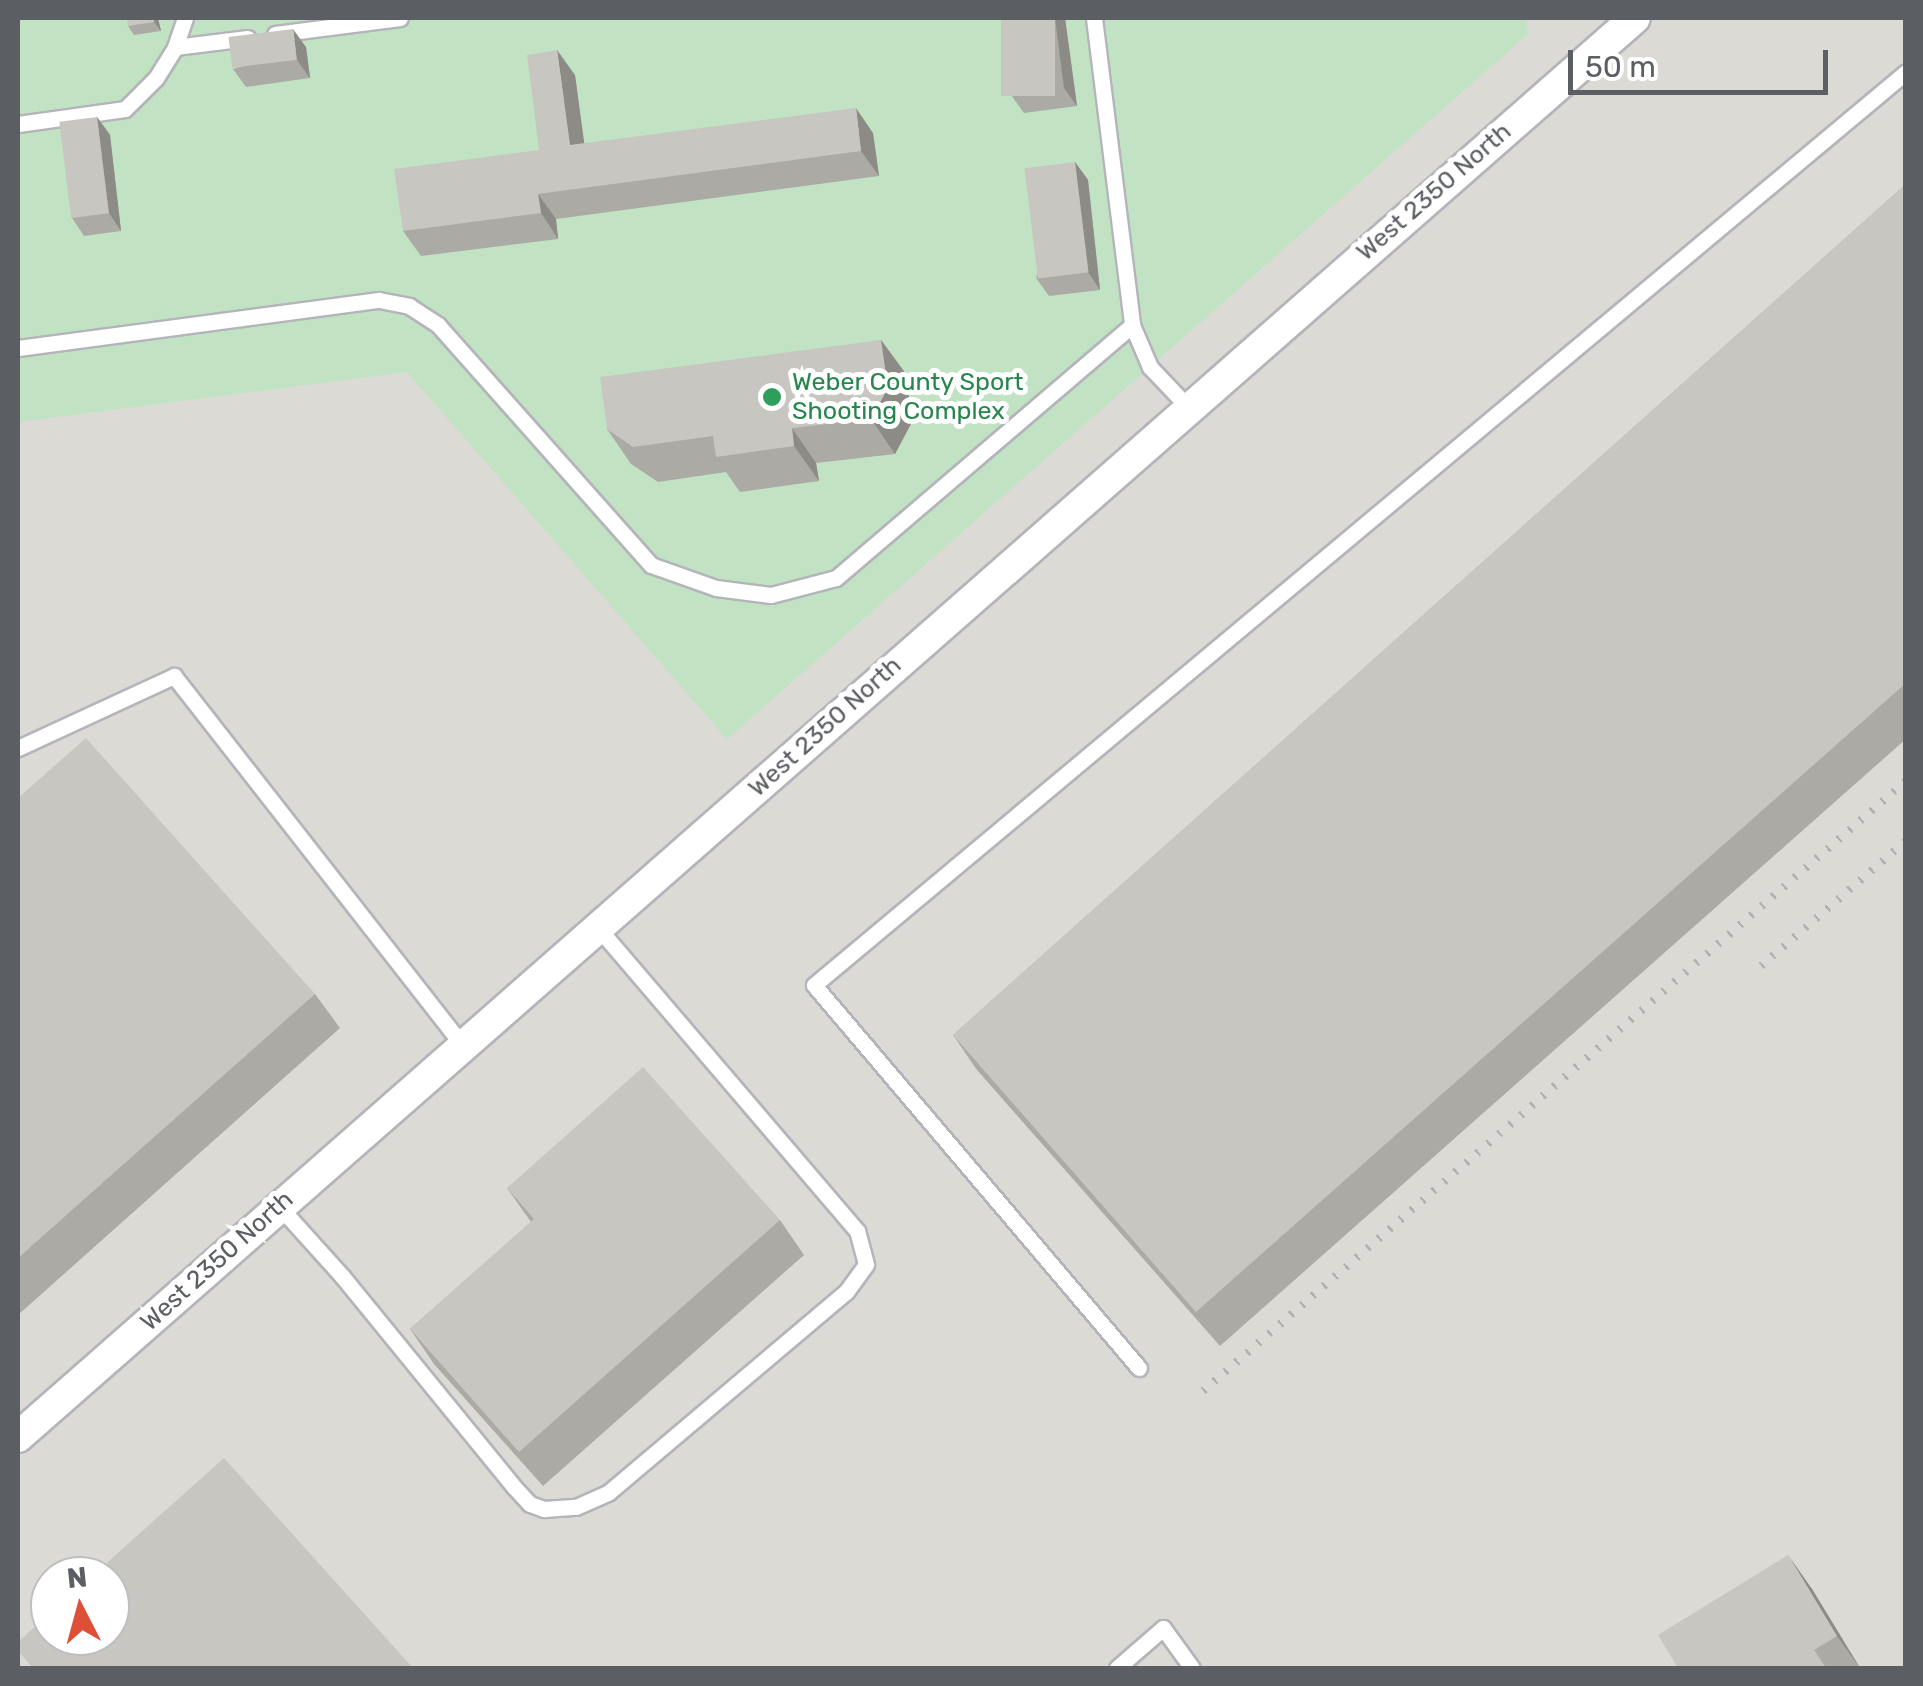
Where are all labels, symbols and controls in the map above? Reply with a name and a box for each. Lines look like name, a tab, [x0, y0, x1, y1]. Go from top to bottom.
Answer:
scale bar	[1573, 30, 1833, 92]
text: 50 m	[1585, 49, 1656, 85]
street label: West 2350 North	[1351, 117, 1517, 267]
place label: Weber County Sport Shooting Complex	[792, 368, 1025, 427]
marker: Weber County Sport Shooting Complex	[761, 386, 783, 408]
street label: West 2350 North	[743, 651, 907, 803]
street label: West 2350 North	[135, 1185, 299, 1337]
north arrow	[30, 1556, 130, 1656]
text: N	[65, 1560, 89, 1595]

